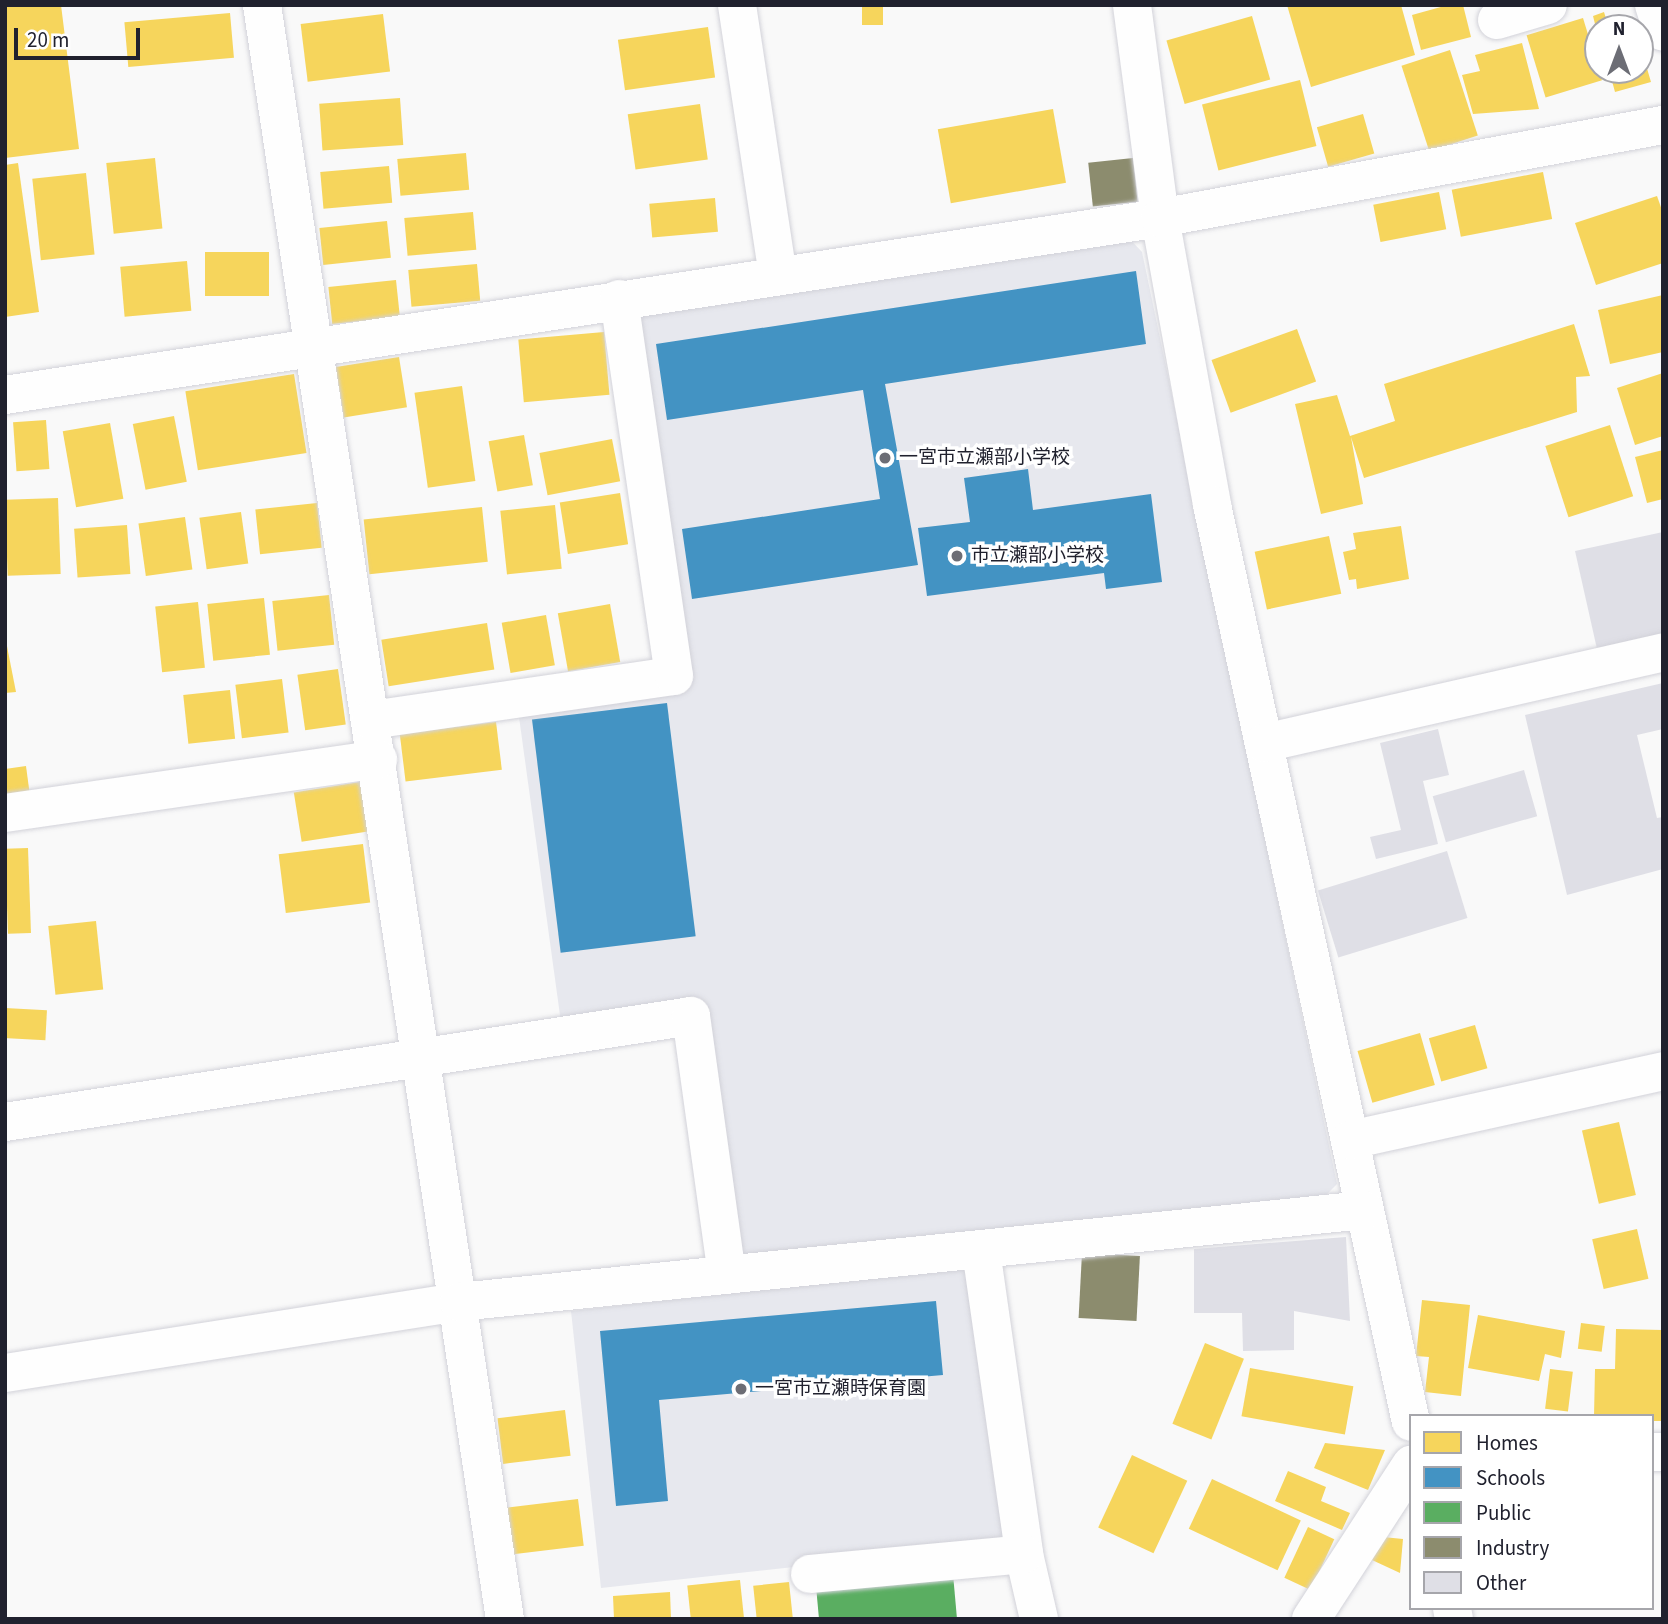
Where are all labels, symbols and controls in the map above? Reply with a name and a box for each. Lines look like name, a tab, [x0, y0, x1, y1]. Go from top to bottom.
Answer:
scale bar	[18, 14, 144, 58]
north arrow	[1584, 14, 1654, 84]
text: N	[1613, 16, 1625, 43]
text: 20 m	[27, 25, 69, 55]
place label: 一宮市立瀬部小学校	[899, 447, 1070, 469]
marker: 一宮市立瀬部小学校	[877, 450, 893, 466]
place label: 市立瀬部小学校	[971, 545, 1104, 567]
marker: 市立瀬部小学校	[949, 548, 965, 564]
place label: 一宮市立瀬時保育園	[755, 1378, 926, 1400]
marker: 一宮市立瀬時保育園	[733, 1381, 749, 1397]
legend	[1409, 1414, 1654, 1610]
text: Homes	[1476, 1428, 1538, 1458]
text: Schools	[1476, 1463, 1545, 1493]
text: Public	[1476, 1498, 1531, 1528]
text: Industry	[1476, 1533, 1549, 1563]
text: Other	[1476, 1568, 1526, 1598]

